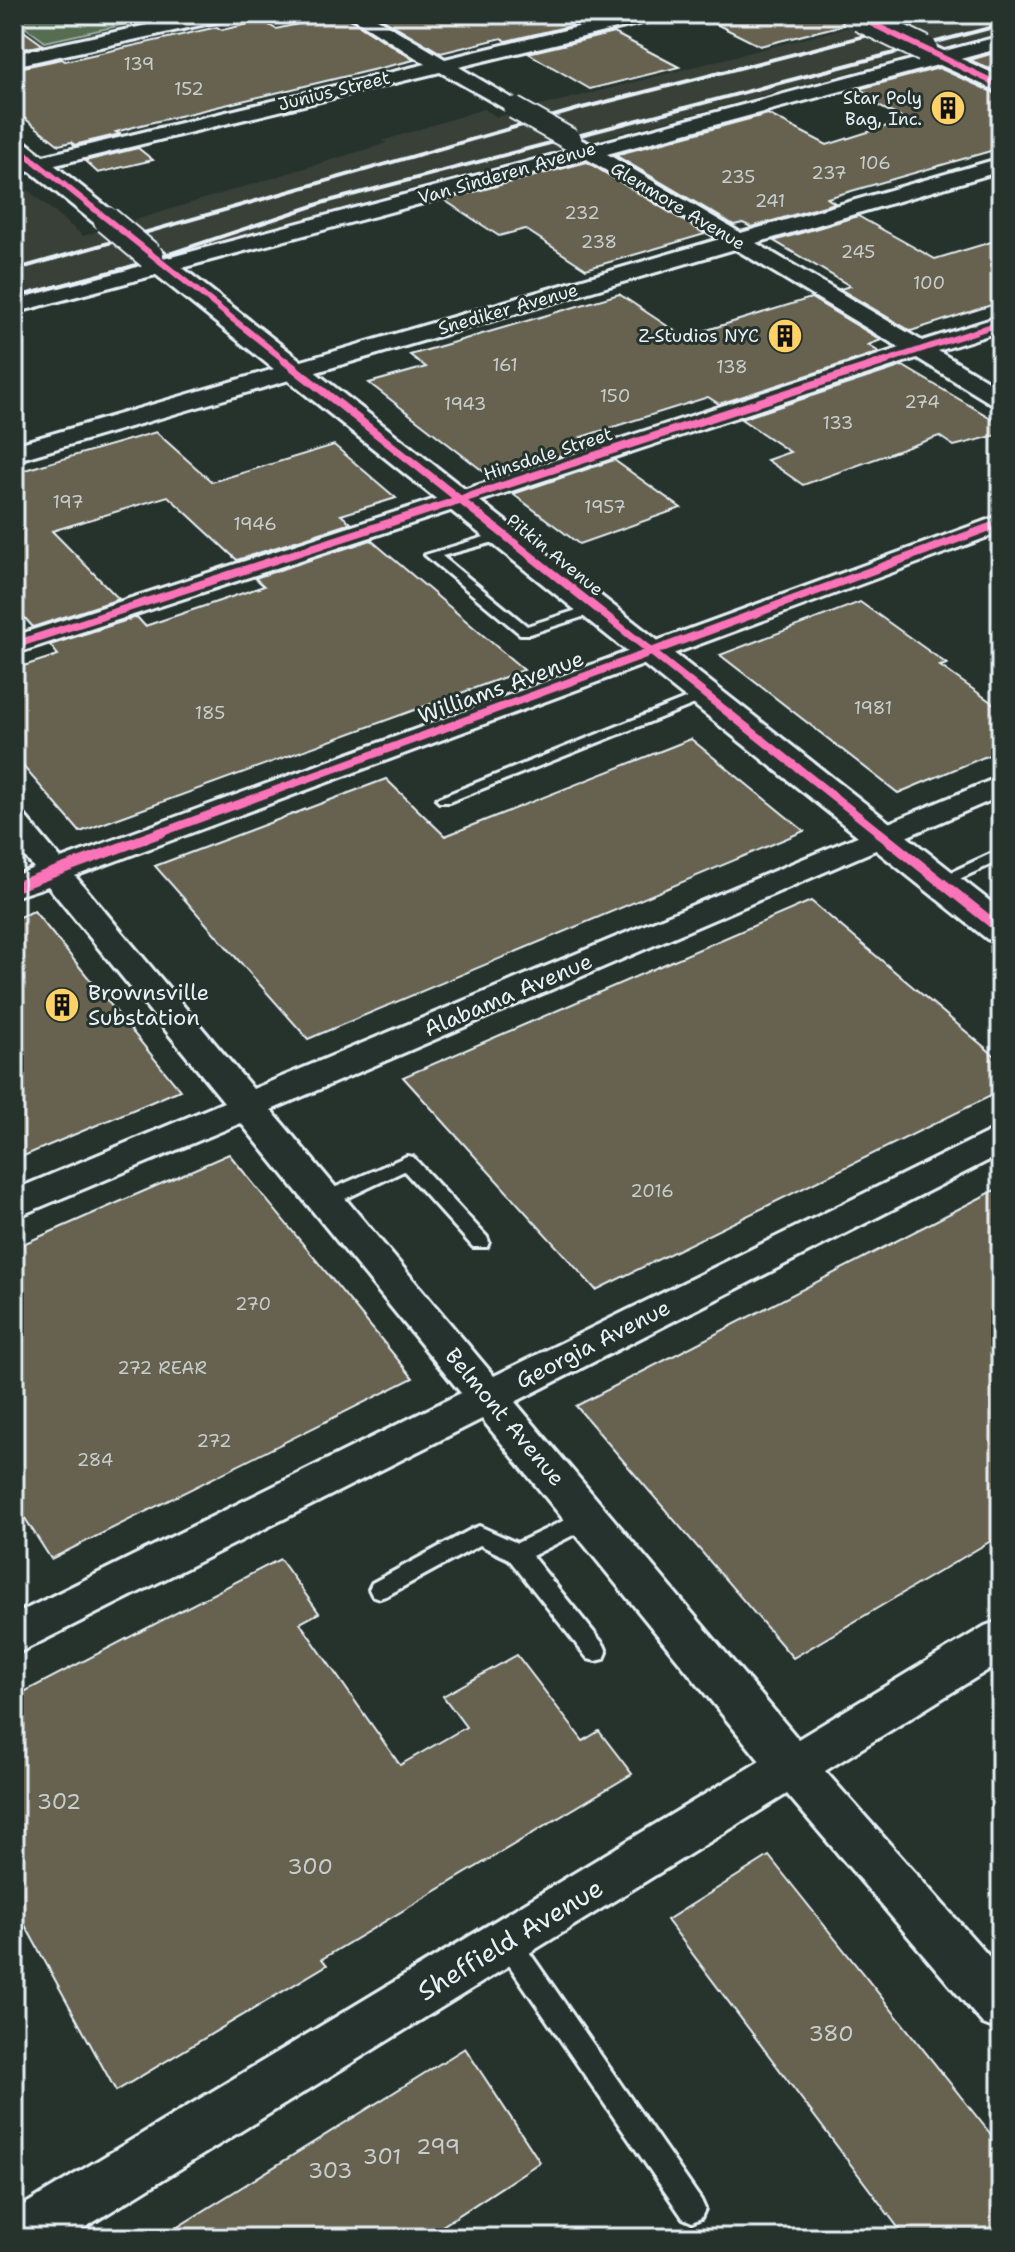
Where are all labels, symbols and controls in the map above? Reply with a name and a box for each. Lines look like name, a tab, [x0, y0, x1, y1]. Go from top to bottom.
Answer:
house number: 139	[124, 52, 154, 76]
street label: Junius Street	[275, 65, 393, 117]
house number: 152	[174, 77, 204, 101]
place label: Star Poly Bag, Inc.	[843, 86, 922, 131]
building icon: Star Poly Bag, Inc.	[929, 89, 967, 127]
street label: Van Sinderen Avenue	[415, 136, 599, 210]
house number: 106	[859, 151, 891, 175]
street label: Glenmore Avenue	[606, 156, 750, 256]
house number: 237	[811, 161, 847, 185]
house number: 235	[721, 165, 755, 189]
house number: 241	[755, 189, 785, 213]
house number: 232	[564, 201, 600, 225]
house number: 238	[581, 230, 617, 254]
house number: 245	[841, 240, 875, 264]
house number: 100	[913, 271, 945, 295]
street label: Snediker Avenue	[435, 278, 581, 340]
building icon: Z-Studios NYC	[766, 317, 804, 355]
place label: Z-Studios NYC	[638, 324, 759, 348]
house number: 161	[492, 353, 518, 377]
house number: 138	[716, 355, 748, 379]
house number: 150	[600, 384, 630, 408]
house number: 274	[904, 390, 940, 414]
house number: 1943	[444, 392, 486, 416]
house number: 133	[823, 411, 853, 435]
street label: Hinsdale Street	[480, 422, 616, 486]
house number: 197	[53, 490, 83, 514]
house number: 1957	[584, 495, 626, 519]
street label: Pitkin Avenue	[502, 508, 608, 602]
house number: 1946	[233, 512, 277, 536]
street label: Williams Avenue	[414, 644, 588, 730]
house number: 1981	[854, 696, 892, 720]
house number: 185	[195, 701, 225, 725]
street label: Alabama Avenue	[419, 946, 597, 1044]
place label: Brownsville Substation	[88, 978, 209, 1032]
building icon: Brownsville Substation	[43, 986, 81, 1024]
house number: 2016	[630, 1179, 674, 1203]
house number: 270	[235, 1292, 271, 1316]
street label: Georgia Avenue	[511, 1293, 675, 1395]
street label: Belmont Avenue	[439, 1342, 571, 1492]
house number: 272 REAR	[117, 1356, 207, 1380]
house number: 272	[196, 1429, 232, 1453]
house number: 284	[77, 1448, 113, 1472]
house number: 302	[37, 1787, 81, 1816]
house number: 300	[287, 1852, 333, 1881]
street label: Sheffield Avenue	[411, 1870, 609, 2008]
house number: 380	[808, 2019, 854, 2048]
house number: 299	[416, 2132, 460, 2161]
house number: 301	[363, 2142, 401, 2171]
house number: 303	[308, 2156, 352, 2185]

